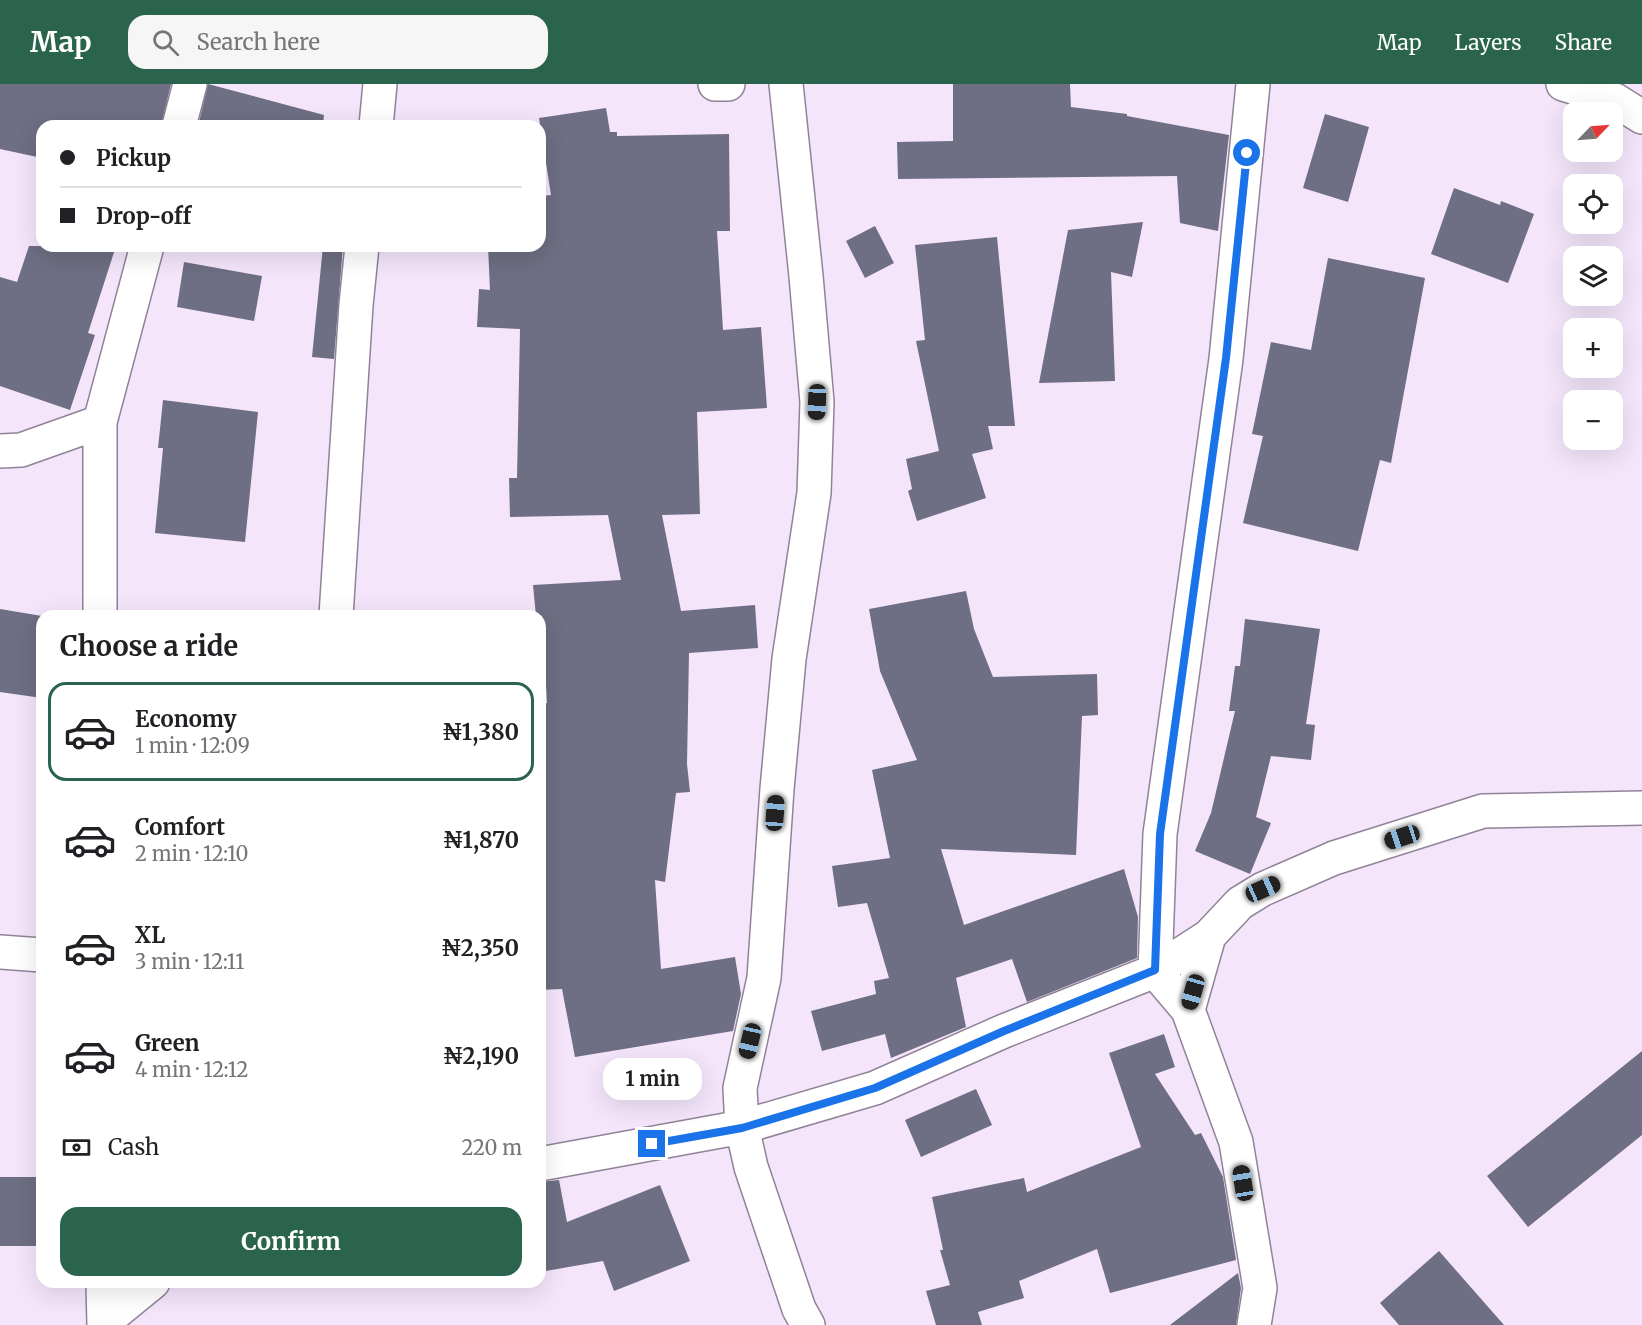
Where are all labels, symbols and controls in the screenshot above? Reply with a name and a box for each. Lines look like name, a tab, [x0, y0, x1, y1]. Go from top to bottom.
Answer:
search box	[128, 15, 548, 69]
text: Map	[30, 24, 92, 60]
icon: search	[149, 26, 182, 59]
text: Search here	[197, 28, 320, 56]
text: Map	[1377, 29, 1422, 56]
text: Layers	[1455, 29, 1522, 56]
text: Share	[1555, 29, 1612, 56]
north arrow	[1563, 102, 1623, 162]
map controls	[1563, 102, 1623, 450]
route start	[1233, 139, 1260, 166]
text: Pickup	[96, 144, 171, 172]
button: locate	[1563, 174, 1623, 234]
text: Drop-off	[96, 202, 191, 230]
button: layers	[1563, 246, 1623, 306]
button: +	[1563, 318, 1623, 378]
car	[807, 384, 827, 420]
button: −	[1563, 390, 1623, 450]
text: Choose a ride	[60, 629, 238, 663]
icon: car	[63, 705, 117, 759]
text: Economy	[135, 705, 236, 733]
text: ₦1,380	[442, 718, 519, 746]
text: 1 min · 12:09	[135, 733, 250, 758]
car	[765, 794, 785, 832]
icon: car	[63, 813, 117, 867]
text: Comfort	[135, 813, 225, 841]
car	[1382, 823, 1422, 851]
text: ₦1,870	[443, 826, 519, 854]
text: 2 min · 12:10	[135, 841, 248, 866]
car	[1243, 873, 1283, 905]
icon: car	[63, 921, 117, 975]
text: XL	[135, 921, 165, 949]
text: ₦2,350	[441, 934, 519, 962]
text: 3 min · 12:11	[135, 949, 244, 974]
car	[1179, 972, 1207, 1012]
car	[737, 1021, 763, 1061]
icon: car	[63, 1029, 117, 1083]
text: Green	[135, 1029, 199, 1057]
text: ₦2,190	[442, 1042, 519, 1070]
text: 4 min · 12:12	[135, 1057, 248, 1082]
callout: 1 min	[602, 1057, 702, 1099]
text: 1 min	[625, 1066, 680, 1091]
route end	[638, 1130, 665, 1157]
icon: cash	[60, 1131, 93, 1164]
text: Cash	[108, 1133, 159, 1161]
text: 220 m	[462, 1135, 522, 1160]
car	[1231, 1164, 1255, 1202]
button: Confirm	[60, 1207, 522, 1276]

